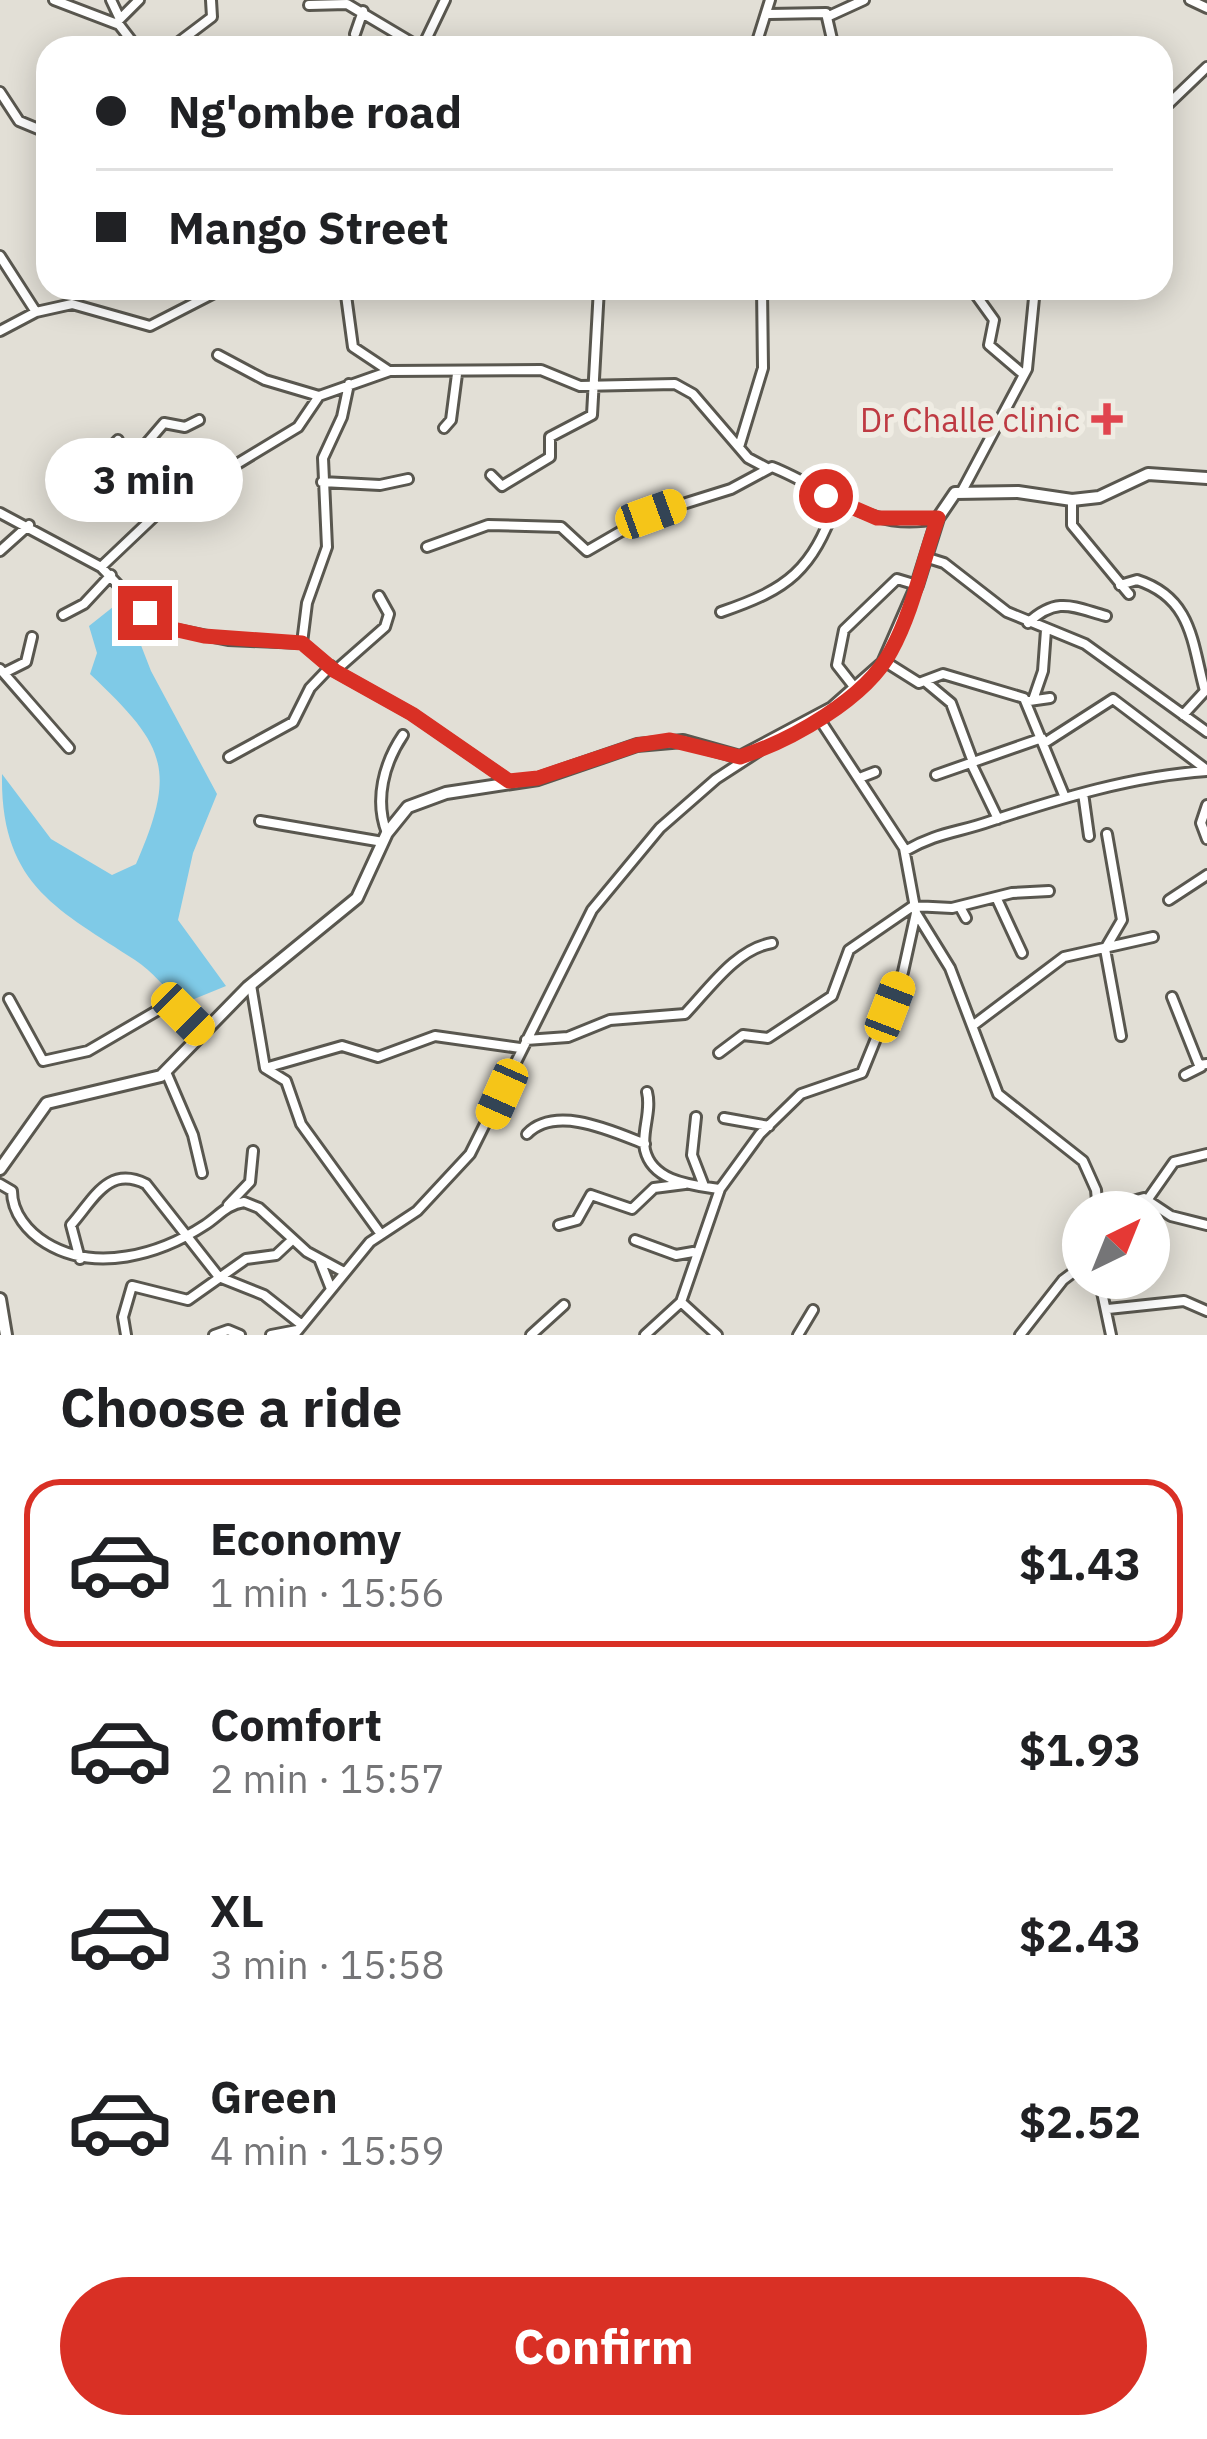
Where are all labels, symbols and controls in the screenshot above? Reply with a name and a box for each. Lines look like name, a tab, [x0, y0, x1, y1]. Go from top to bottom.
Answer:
text: Ng'ombe road	[168, 82, 462, 140]
text: Mango Street	[168, 198, 449, 256]
place label: Dr Challe clinic	[860, 398, 1080, 441]
marker: Dr Challe clinic	[1091, 403, 1123, 435]
callout: 3 min	[46, 439, 244, 523]
text: 3 min	[93, 454, 195, 505]
route start	[799, 469, 853, 523]
car	[611, 485, 691, 543]
route end	[118, 586, 172, 640]
car	[860, 967, 920, 1047]
car	[145, 976, 221, 1052]
car	[471, 1054, 533, 1134]
north arrow	[1062, 1191, 1170, 1299]
map controls	[1062, 1191, 1170, 1299]
text: Choose a ride	[60, 1372, 402, 1442]
icon: car	[66, 1509, 174, 1617]
text: Economy	[210, 1509, 401, 1567]
text: $1.43	[1019, 1534, 1141, 1592]
text: 1 min · 15:56	[210, 1567, 445, 1618]
icon: car	[66, 1695, 174, 1803]
text: Comfort	[210, 1695, 382, 1753]
text: $1.93	[1019, 1720, 1141, 1778]
text: 2 min · 15:57	[210, 1753, 445, 1804]
icon: car	[66, 1881, 174, 1989]
text: XL	[210, 1881, 264, 1939]
text: $2.43	[1019, 1906, 1141, 1964]
text: 3 min · 15:58	[210, 1939, 445, 1990]
icon: car	[66, 2067, 174, 2175]
text: Green	[210, 2067, 338, 2125]
text: $2.52	[1019, 2092, 1141, 2150]
text: 4 min · 15:59	[210, 2125, 445, 2176]
button: Confirm	[60, 2277, 1147, 2415]

